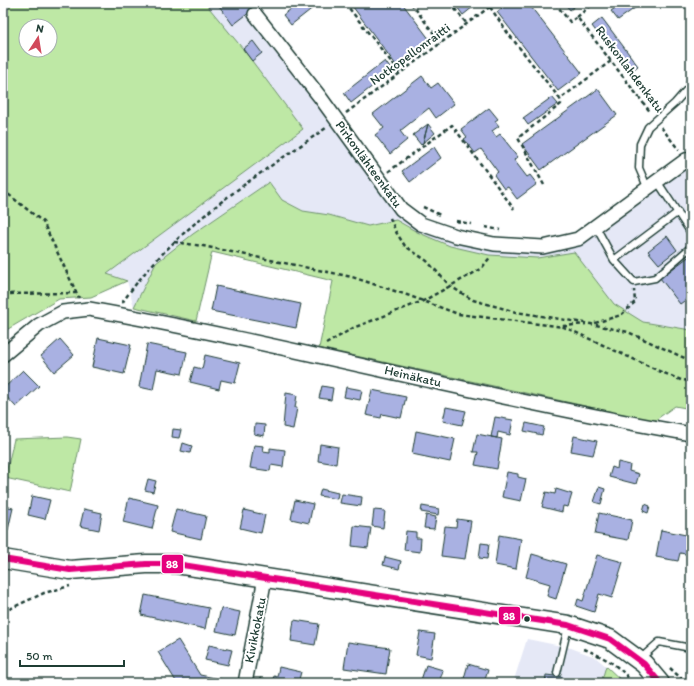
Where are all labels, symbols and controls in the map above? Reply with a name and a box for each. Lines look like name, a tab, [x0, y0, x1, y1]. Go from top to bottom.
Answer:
north arrow	[18, 18, 58, 58]
street label: Notkopellonraitti	[367, 20, 453, 88]
text: N	[35, 22, 45, 36]
street label: Ruskonlahdenkatu	[593, 23, 667, 115]
street label: Pirkonlähteenkatu	[333, 118, 405, 210]
street label: Heinäkatu	[383, 362, 443, 390]
line badge: 88	[161, 554, 184, 574]
text: 88	[166, 558, 178, 571]
street label: Kivikkokatu	[241, 596, 269, 664]
line badge: 88	[498, 606, 521, 625]
text: 88	[503, 610, 515, 623]
unlabelled marker	[522, 614, 532, 624]
scale bar	[20, 642, 124, 668]
text: 50 m	[26, 649, 52, 663]

